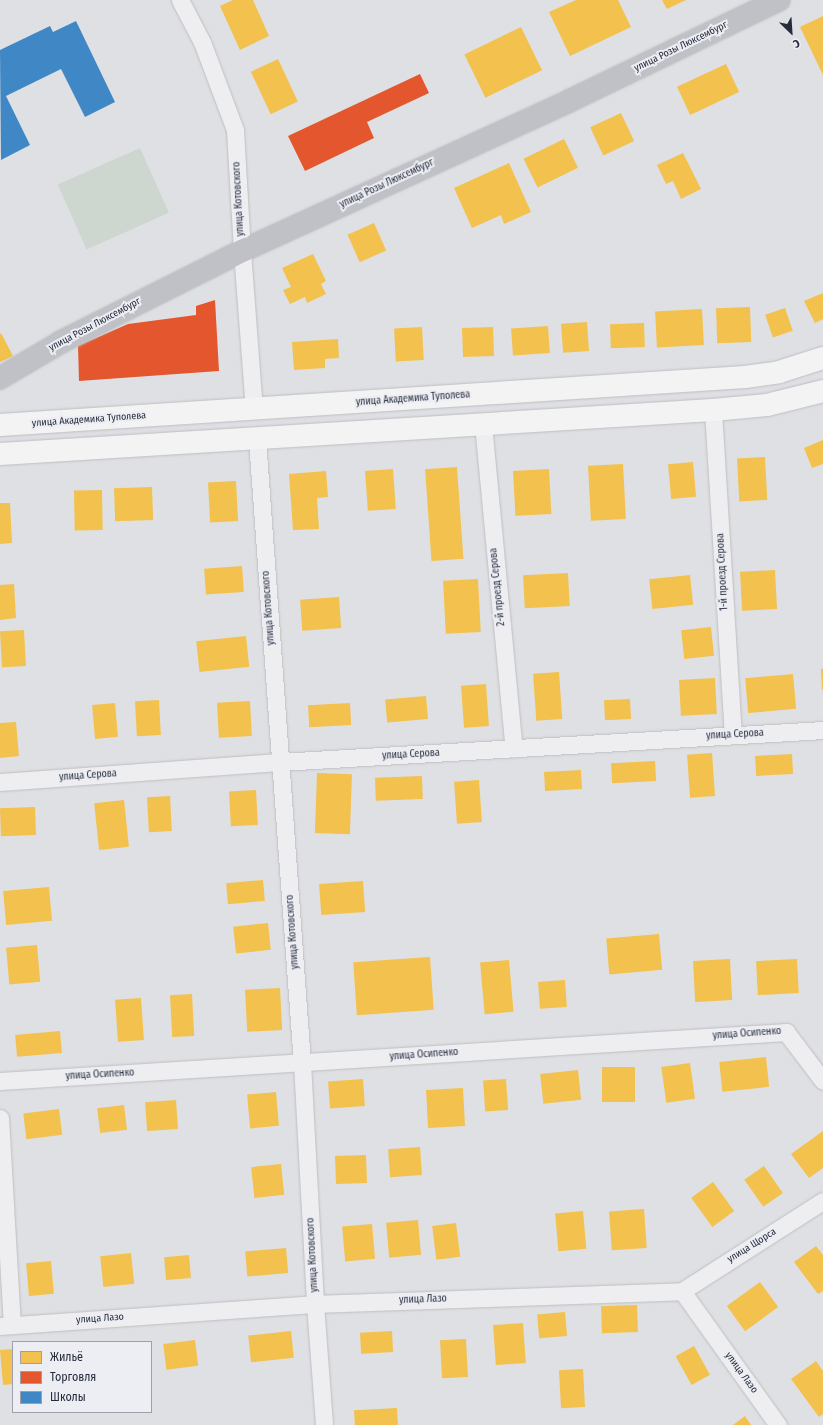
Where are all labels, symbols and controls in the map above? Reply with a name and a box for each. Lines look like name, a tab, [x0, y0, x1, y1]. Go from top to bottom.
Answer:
north arrow	[771, 12, 811, 52]
street label: улица Розы Люксембург	[632, 19, 730, 75]
text: С	[791, 36, 802, 50]
street label: улица Розы Люксембург	[338, 157, 436, 211]
street label: улица Котовского	[231, 161, 247, 237]
street label: улица Розы Люксембург	[47, 296, 143, 354]
street label: улица Академика Туполева	[356, 389, 470, 409]
street label: улица Академика Туполева	[32, 410, 146, 430]
street label: 1-й проезд Серова	[715, 533, 731, 611]
street label: 2-й проезд Серова	[488, 547, 508, 627]
street label: улица Котовского	[260, 570, 278, 646]
street label: улица Серова	[706, 728, 764, 742]
street label: улица Серова	[382, 748, 440, 762]
street label: улица Серова	[59, 768, 117, 784]
street label: улица Котовского	[284, 894, 302, 970]
street label: улица Осипенко	[712, 1026, 782, 1042]
street label: улица Осипенко	[389, 1047, 459, 1063]
street label: улица Осипенко	[65, 1067, 135, 1083]
street label: улица Котовского	[305, 1217, 321, 1293]
street label: улица Щорса	[725, 1226, 779, 1266]
street label: улица Лазо	[399, 1293, 447, 1307]
street label: улица Лазо	[76, 1311, 124, 1327]
legend	[12, 1341, 152, 1413]
text: Жильё	[50, 1350, 83, 1364]
street label: улица Лазо	[722, 1350, 760, 1396]
text: Торговля	[50, 1370, 96, 1384]
text: Школы	[50, 1390, 86, 1404]

